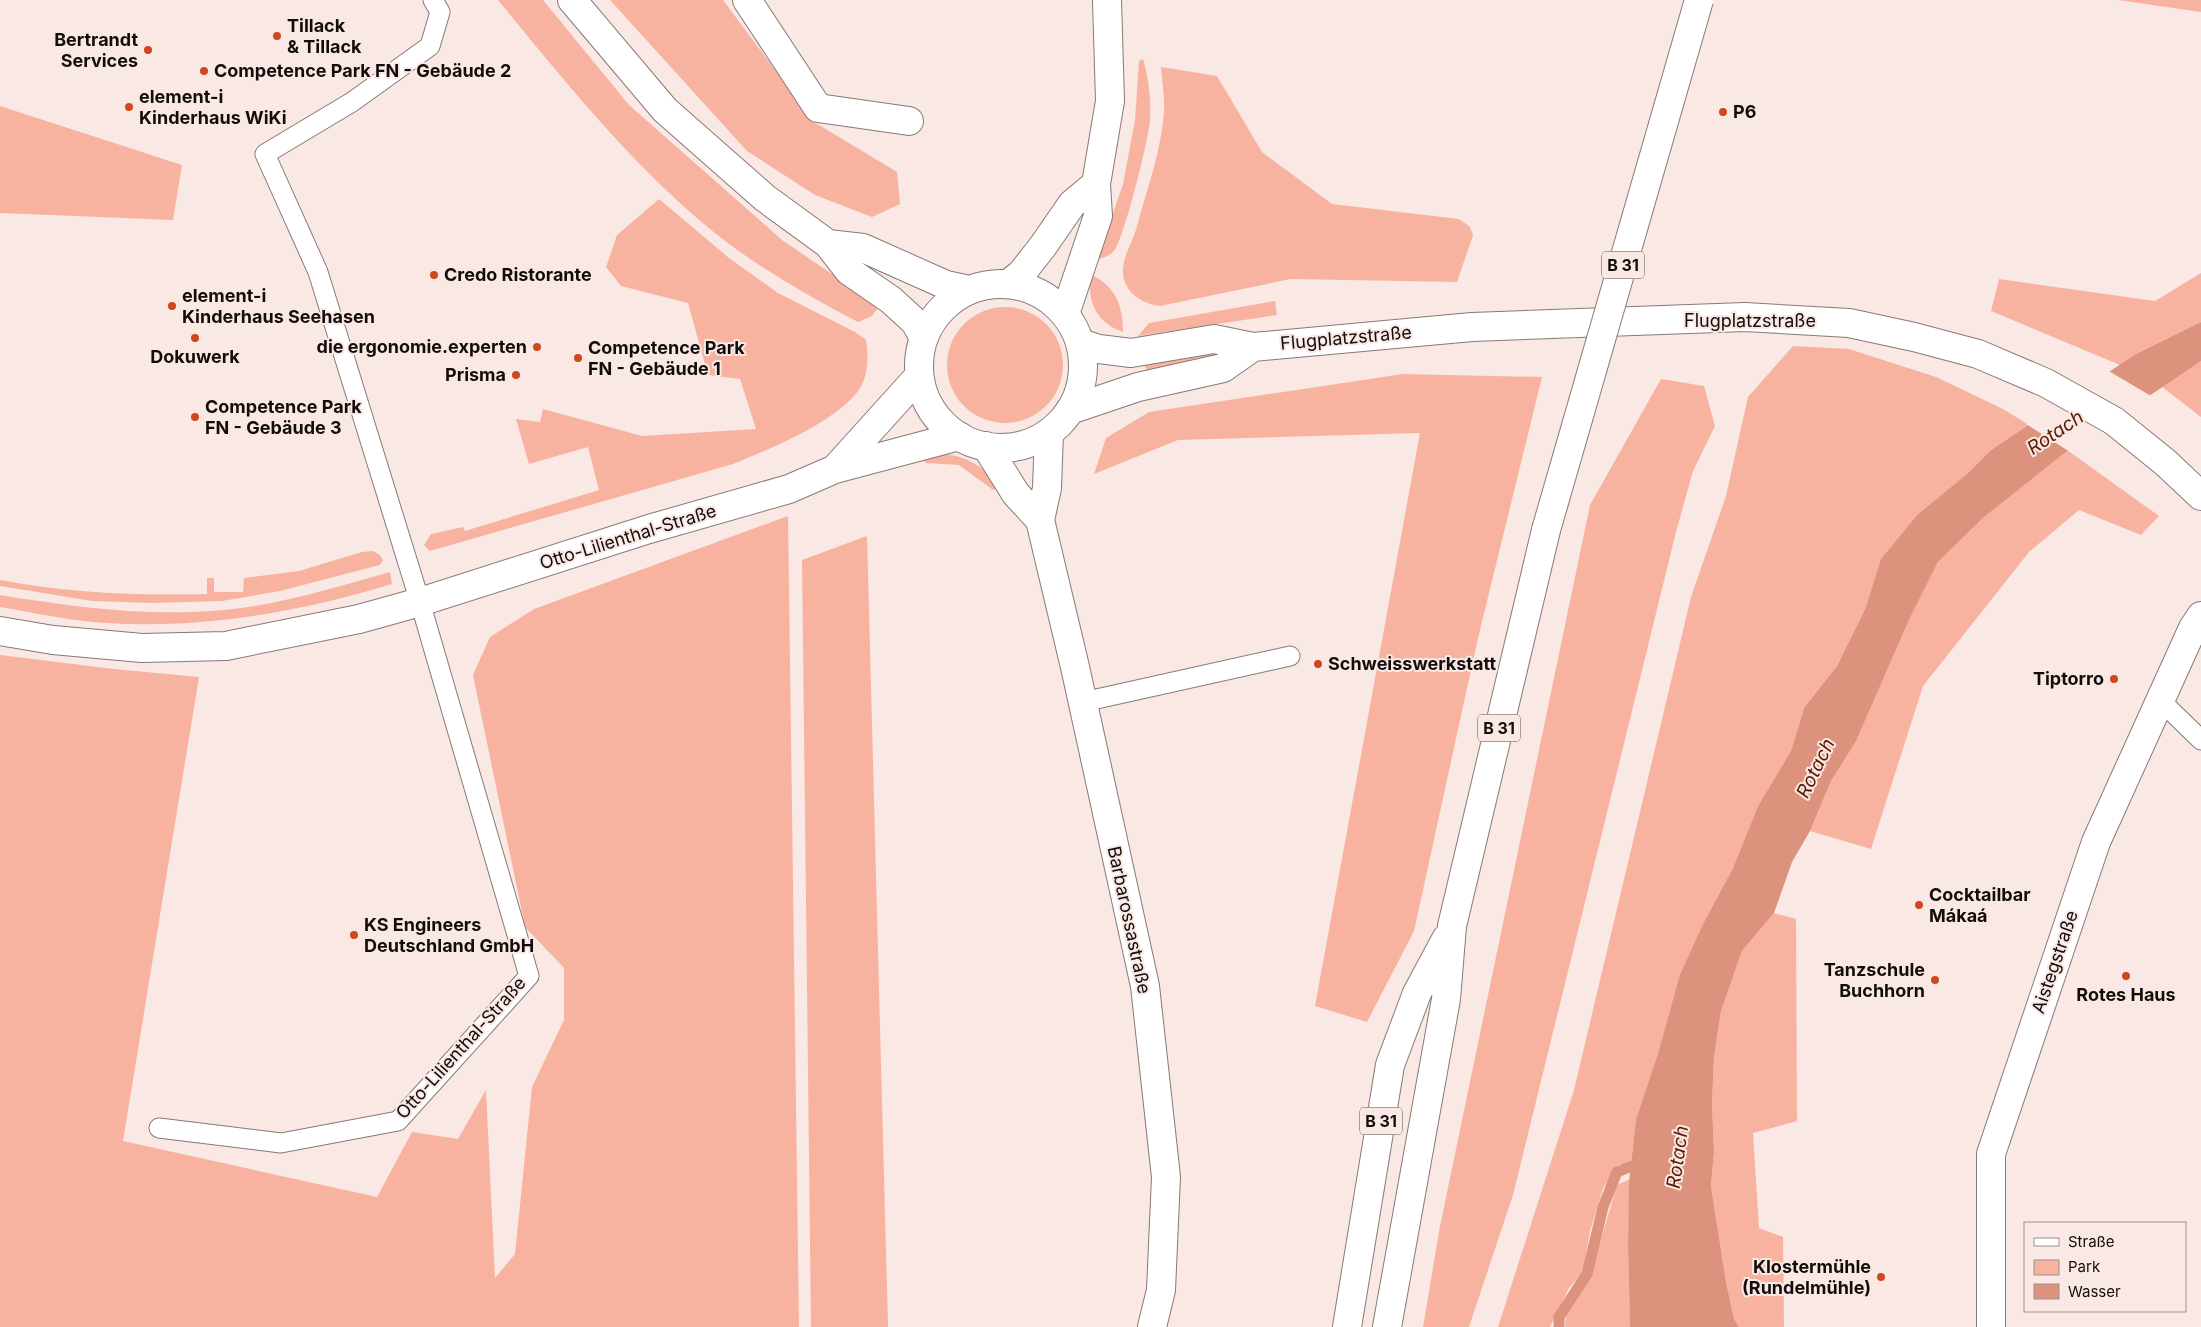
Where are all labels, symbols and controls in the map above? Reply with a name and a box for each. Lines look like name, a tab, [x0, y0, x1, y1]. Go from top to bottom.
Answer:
place label: Tillack & Tillack	[287, 15, 362, 57]
place label: Bertrandt Services	[54, 29, 138, 71]
marker: Tillack & Tillack	[271, 30, 283, 42]
marker: Bertrandt Services	[142, 44, 154, 56]
place label: Competence Park FN - Gebäude 2	[214, 60, 511, 81]
marker: Competence Park FN - Gebäude 2	[198, 65, 210, 77]
place label: element-i Kinderhaus WiKi	[139, 86, 287, 128]
marker: element-i Kinderhaus WiKi	[123, 101, 135, 113]
place label: P6	[1733, 101, 1756, 122]
marker: P6	[1717, 106, 1729, 118]
road number: B 31	[1602, 252, 1644, 278]
place label: Credo Ristorante	[444, 264, 592, 285]
marker: Credo Ristorante	[428, 269, 440, 281]
place label: element-i Kinderhaus Seehasen	[182, 285, 375, 327]
marker: element-i Kinderhaus Seehasen	[166, 300, 178, 312]
street label: Flugplatzstraße	[1684, 310, 1816, 331]
street label: Flugplatzstraße	[1279, 321, 1413, 354]
marker: Dokuwerk	[189, 332, 201, 344]
place label: die ergonomie.experten	[317, 336, 527, 357]
place label: Competence Park FN - Gebäude 1	[588, 337, 745, 379]
marker: die ergonomie.experten	[531, 341, 543, 353]
place label: Dokuwerk	[150, 346, 240, 367]
marker: Competence Park FN - Gebäude 1	[572, 352, 584, 364]
place label: Prisma	[445, 364, 506, 385]
marker: Prisma	[510, 369, 522, 381]
place label: Competence Park FN - Gebäude 3	[205, 396, 362, 438]
water label: Rotach	[2023, 405, 2088, 460]
marker: Competence Park FN - Gebäude 3	[189, 411, 201, 423]
street label: Otto-Lilienthal-Straße	[537, 500, 719, 573]
place label: Schweisswerkstatt	[1328, 653, 1496, 674]
marker: Schweisswerkstatt	[1312, 658, 1324, 670]
place label: Tiptorro	[2033, 668, 2104, 689]
marker: Tiptorro	[2108, 673, 2120, 685]
road number: B 31	[1478, 714, 1520, 741]
water label: Rotach	[1791, 735, 1840, 802]
street label: Barbarossastraße	[1104, 844, 1155, 996]
place label: Cocktailbar Mákaá	[1929, 884, 2031, 926]
marker: Cocktailbar Mákaá	[1913, 899, 1925, 911]
street label: Aistegstraße	[2027, 908, 2082, 1016]
place label: KS Engineers Deutschland GmbH	[364, 914, 534, 956]
marker: KS Engineers Deutschland GmbH	[348, 929, 360, 941]
place label: Tanzschule Buchhorn	[1824, 959, 1925, 1001]
marker: Rotes Haus	[2120, 970, 2132, 982]
street label: Otto-Lilienthal-Straße	[391, 972, 530, 1123]
marker: Tanzschule Buchhorn	[1929, 974, 1941, 986]
place label: Rotes Haus	[2076, 984, 2176, 1005]
road number: B 31	[1360, 1108, 1402, 1134]
water label: Rotach	[1662, 1124, 1693, 1190]
legend	[2024, 1222, 2186, 1312]
text: Straße	[2068, 1232, 2115, 1251]
place label: Klostermühle (Rundelmühle)	[1742, 1256, 1871, 1298]
text: Park	[2068, 1257, 2101, 1276]
marker: Klostermühle (Rundelmühle)	[1875, 1271, 1887, 1283]
text: Wasser	[2068, 1282, 2121, 1301]

